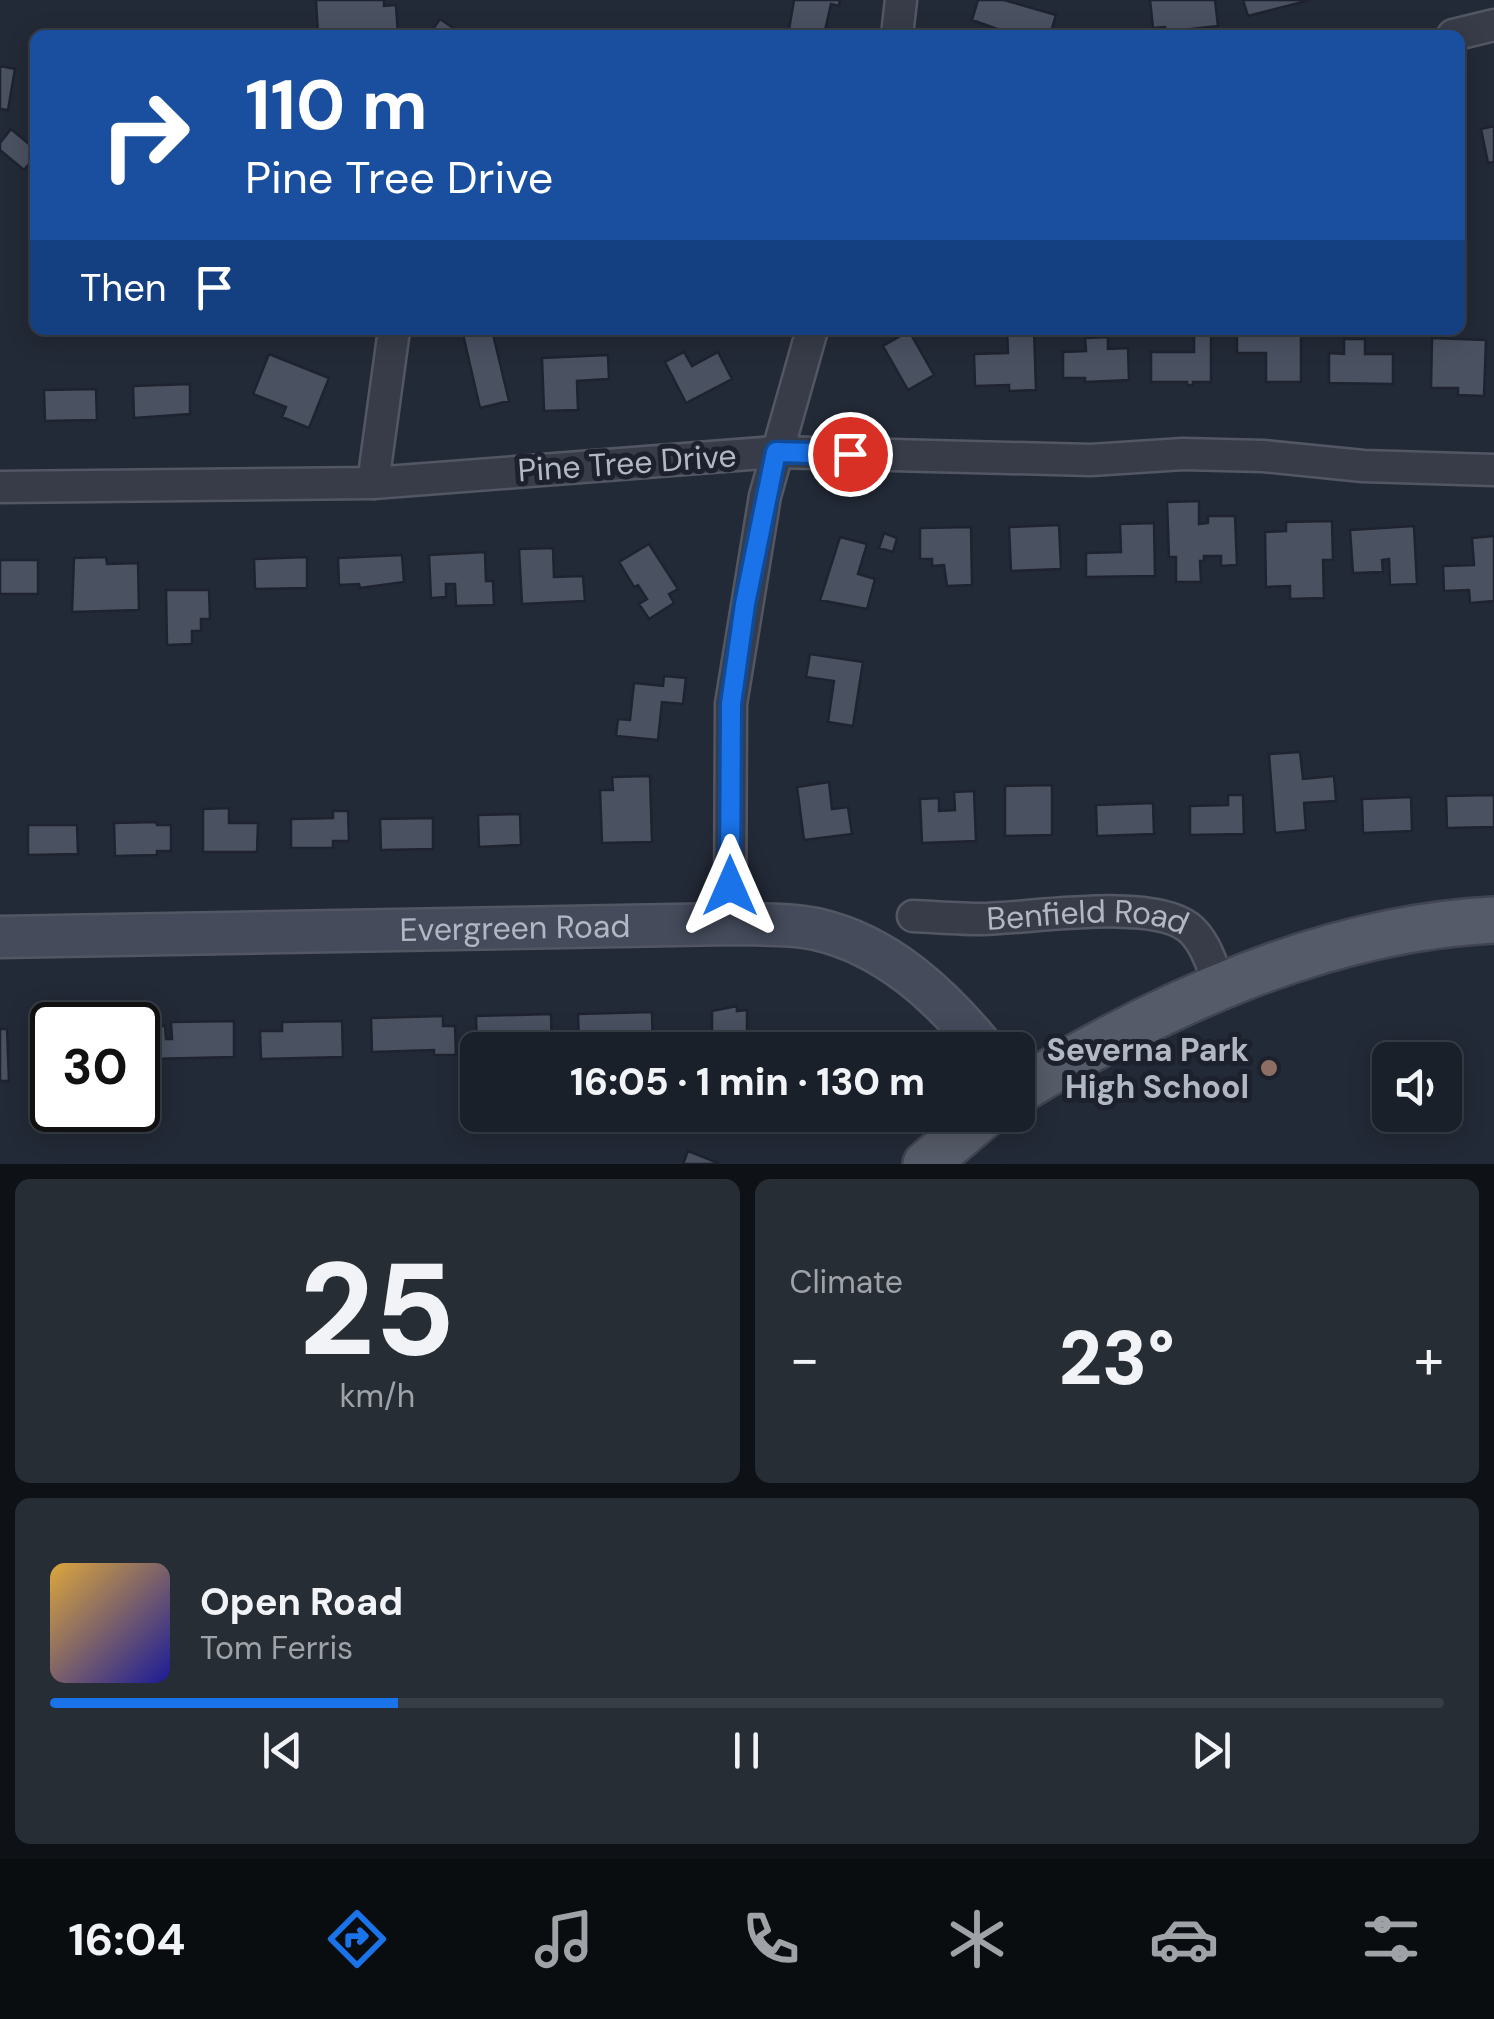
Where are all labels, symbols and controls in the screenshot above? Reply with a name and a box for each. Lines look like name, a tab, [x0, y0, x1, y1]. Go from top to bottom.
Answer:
text: 110 m	[245, 60, 428, 151]
icon: right	[80, 70, 210, 200]
text: Pine Tree Drive	[245, 148, 553, 207]
icon: arrive	[187, 260, 242, 315]
text: Then	[80, 263, 167, 313]
pin	[808, 412, 893, 497]
icon: arrive	[823, 427, 878, 482]
street label: Pine Tree Drive	[516, 434, 738, 492]
position arrow	[678, 834, 782, 938]
street label: Benfield Road	[985, 890, 1195, 944]
street label: Evergreen Road	[399, 905, 631, 951]
speed limit sign: 30	[30, 1002, 160, 1132]
place label: Severna Park High School	[1046, 1029, 1249, 1108]
map controls	[1372, 1042, 1462, 1132]
button: sound	[1372, 1042, 1462, 1132]
text: 16:05 · 1 min · 130 m	[570, 1057, 925, 1107]
marker: Severna Park High School	[1258, 1057, 1280, 1079]
text: 25	[299, 1225, 455, 1394]
text: Climate	[790, 1261, 903, 1303]
text: 23°	[1059, 1310, 1175, 1407]
text: −	[790, 1323, 820, 1395]
text: +	[1414, 1323, 1444, 1395]
text: km/h	[339, 1375, 415, 1417]
text: Open Road	[200, 1577, 403, 1627]
text: Tom Ferris	[200, 1627, 353, 1669]
icon: previous	[255, 1723, 310, 1778]
icon: pause	[719, 1723, 774, 1778]
icon: next	[1184, 1723, 1239, 1778]
icon: directions	[322, 1904, 392, 1974]
icon: music	[529, 1904, 599, 1974]
icon: phone	[736, 1904, 806, 1974]
icon: climate	[942, 1904, 1012, 1974]
icon: car	[1149, 1904, 1219, 1974]
icon: filters	[1356, 1904, 1426, 1974]
text: 16:04	[68, 1910, 186, 1969]

